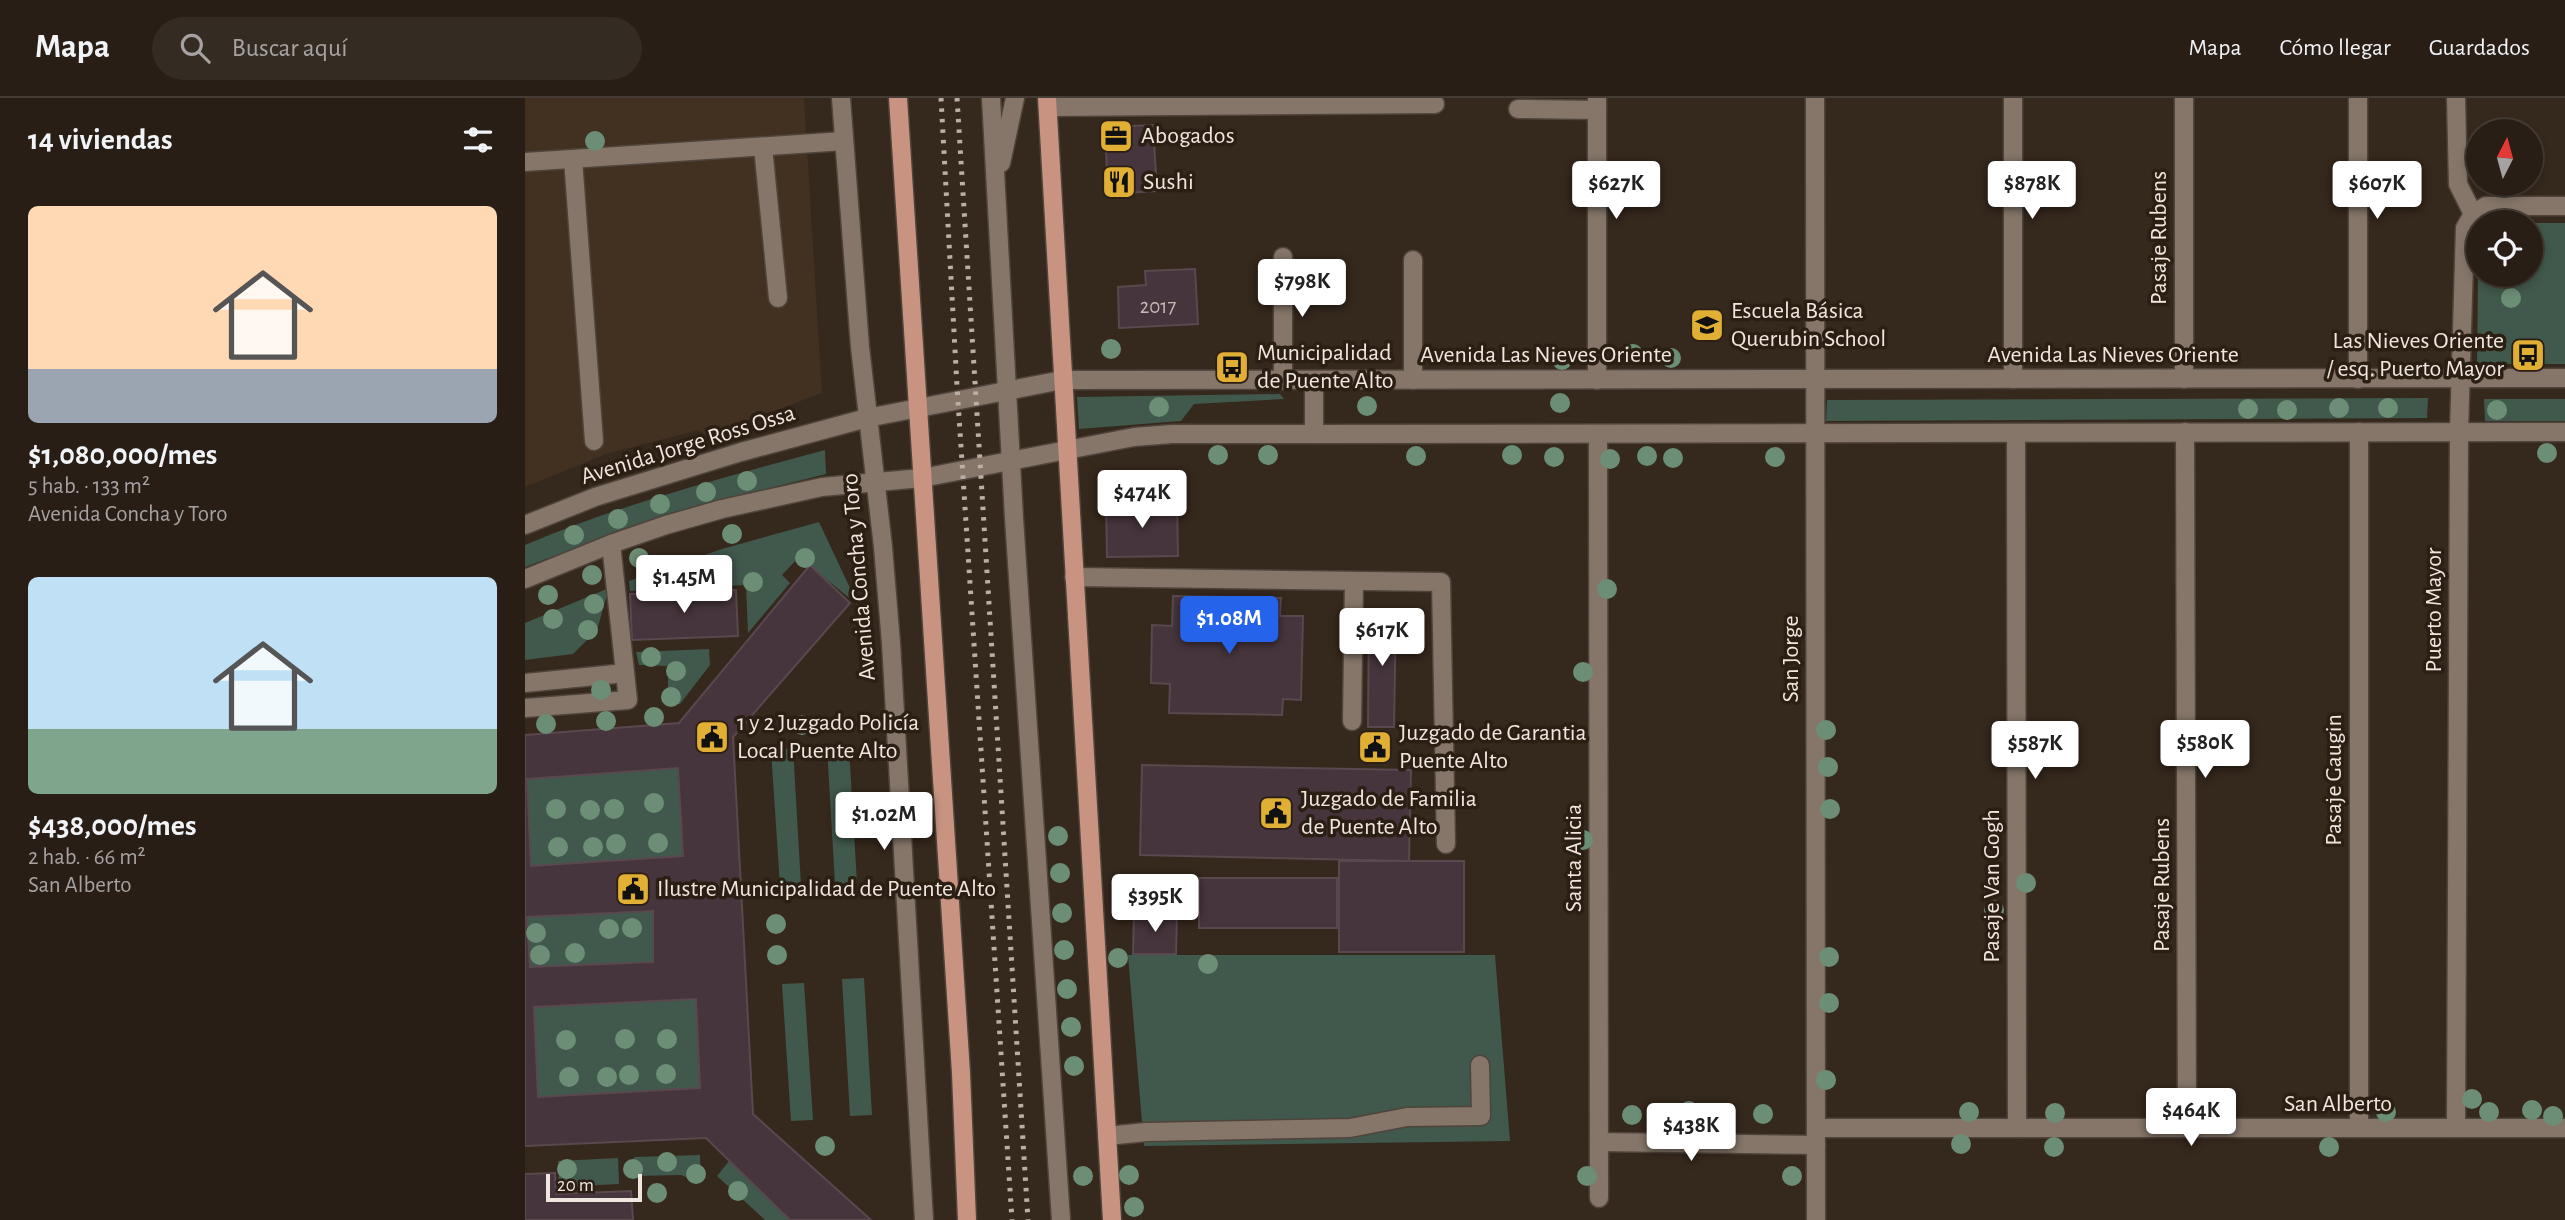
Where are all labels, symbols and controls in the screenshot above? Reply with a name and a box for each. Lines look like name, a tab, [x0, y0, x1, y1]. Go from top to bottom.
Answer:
search box	[152, 17, 642, 80]
icon: search	[176, 29, 214, 67]
text: Mapa	[35, 31, 110, 64]
text: Buscar aquí	[232, 35, 348, 61]
text: Mapa	[2188, 36, 2242, 60]
text: Cómo llegar	[2280, 36, 2391, 60]
text: Guardados	[2429, 36, 2530, 60]
office icon: Abogados	[1097, 117, 1135, 155]
north arrow	[2466, 119, 2543, 196]
map controls	[2466, 119, 2543, 287]
icon: filters	[459, 121, 497, 159]
place label: Abogados	[1141, 124, 1235, 148]
text: 14 viviendas	[28, 125, 173, 155]
pin: $627K	[1567, 162, 1665, 221]
pin: $878K	[1983, 162, 2081, 221]
pin: $607K	[2328, 162, 2426, 221]
restaurant icon: Sushi	[1100, 163, 1138, 201]
place label: Sushi	[1143, 170, 1194, 194]
street label: Pasaje Rubens	[2147, 171, 2171, 305]
text: $627K	[1588, 172, 1644, 195]
text: $878K	[2004, 172, 2060, 195]
text: $607K	[2349, 172, 2405, 195]
button: locate	[2466, 210, 2543, 287]
icon: home	[200, 252, 326, 378]
pin: $798K	[1253, 260, 1351, 319]
text: $798K	[1274, 270, 1330, 293]
house number: 2017	[1140, 296, 1177, 317]
place label: Escuela Básica Querubin School	[1731, 299, 1886, 351]
school or university icon: Escuela Básica Querubin School	[1688, 306, 1726, 344]
place label: Las Nieves Oriente / esq. Puerto Mayor	[2327, 329, 2504, 381]
bus stop icon: Las Nieves Oriente / esq. Puerto Mayor	[2509, 336, 2547, 374]
place label: Municipalidad de Puente Alto	[1257, 341, 1394, 393]
street label: Avenida Las Nieves Oriente	[1420, 343, 1672, 367]
street label: Avenida Las Nieves Oriente	[1987, 343, 2239, 367]
bus stop icon: Municipalidad de Puente Alto	[1213, 348, 1251, 386]
street label: Avenida Jorge Ross Ossa	[578, 401, 798, 489]
text: $1,080,000/mes	[28, 440, 217, 470]
pin: $474K	[1093, 470, 1191, 530]
street label: Avenida Concha y Toro	[838, 472, 880, 682]
text: 5 hab. · 133 m²	[28, 475, 150, 498]
text: $474K	[1114, 481, 1170, 504]
text: Avenida Concha y Toro	[28, 503, 227, 526]
street label: Puerto Mayor	[2422, 547, 2446, 672]
pin: $1.45M	[627, 556, 741, 615]
text: $1.45M	[652, 566, 716, 589]
pin: $1.08M	[1172, 596, 1286, 656]
text: $1.08M	[1196, 607, 1262, 630]
pin: $617K	[1333, 608, 1431, 668]
street label: San Jorge	[1779, 615, 1803, 703]
text: $617K	[1355, 619, 1409, 642]
icon: home	[200, 623, 326, 749]
place label: 1 y 2 Juzgado Policía Local Puente Alto	[737, 711, 919, 763]
street label: Pasaje Gaugin	[2322, 714, 2346, 846]
public building icon: 1 y 2 Juzgado Policía Local Puente Alto	[693, 718, 731, 756]
pin: $580K	[2156, 720, 2254, 780]
place label: Juzgado de Garantia Puente Alto	[1399, 721, 1587, 773]
pin: $587K	[1986, 722, 2084, 781]
public building icon: Juzgado de Garantia Puente Alto	[1356, 728, 1394, 766]
text: $580K	[2176, 731, 2234, 754]
text: $587K	[2008, 732, 2063, 755]
place label: Juzgado de Familia de Puente Alto	[1301, 787, 1477, 839]
pin: $1.02M	[827, 792, 941, 852]
public building icon: Juzgado de Familia de Puente Alto	[1257, 794, 1295, 832]
text: $1.02M	[851, 803, 917, 826]
street label: Santa Alicia	[1562, 804, 1586, 912]
street label: Pasaje Van Gogh	[1980, 809, 2004, 963]
text: $438,000/mes	[28, 811, 196, 841]
street label: Pasaje Rubens	[2150, 818, 2174, 952]
text: 2 hab. · 66 m²	[28, 846, 146, 869]
public building icon: Ilustre Municipalidad de Puente Alto	[614, 870, 652, 908]
text: San Alberto	[28, 874, 132, 897]
pin: $395K	[1106, 874, 1204, 934]
place label: Ilustre Municipalidad de Puente Alto	[657, 877, 996, 901]
text: $395K	[1128, 885, 1182, 908]
pin: $464K	[2142, 1088, 2240, 1148]
street label: San Alberto	[2284, 1092, 2392, 1116]
text: $464K	[2162, 1099, 2220, 1122]
pin: $438K	[1642, 1104, 1740, 1163]
text: $438K	[1663, 1114, 1719, 1137]
scale bar	[546, 1171, 642, 1203]
text: 20 m	[557, 1176, 594, 1195]

